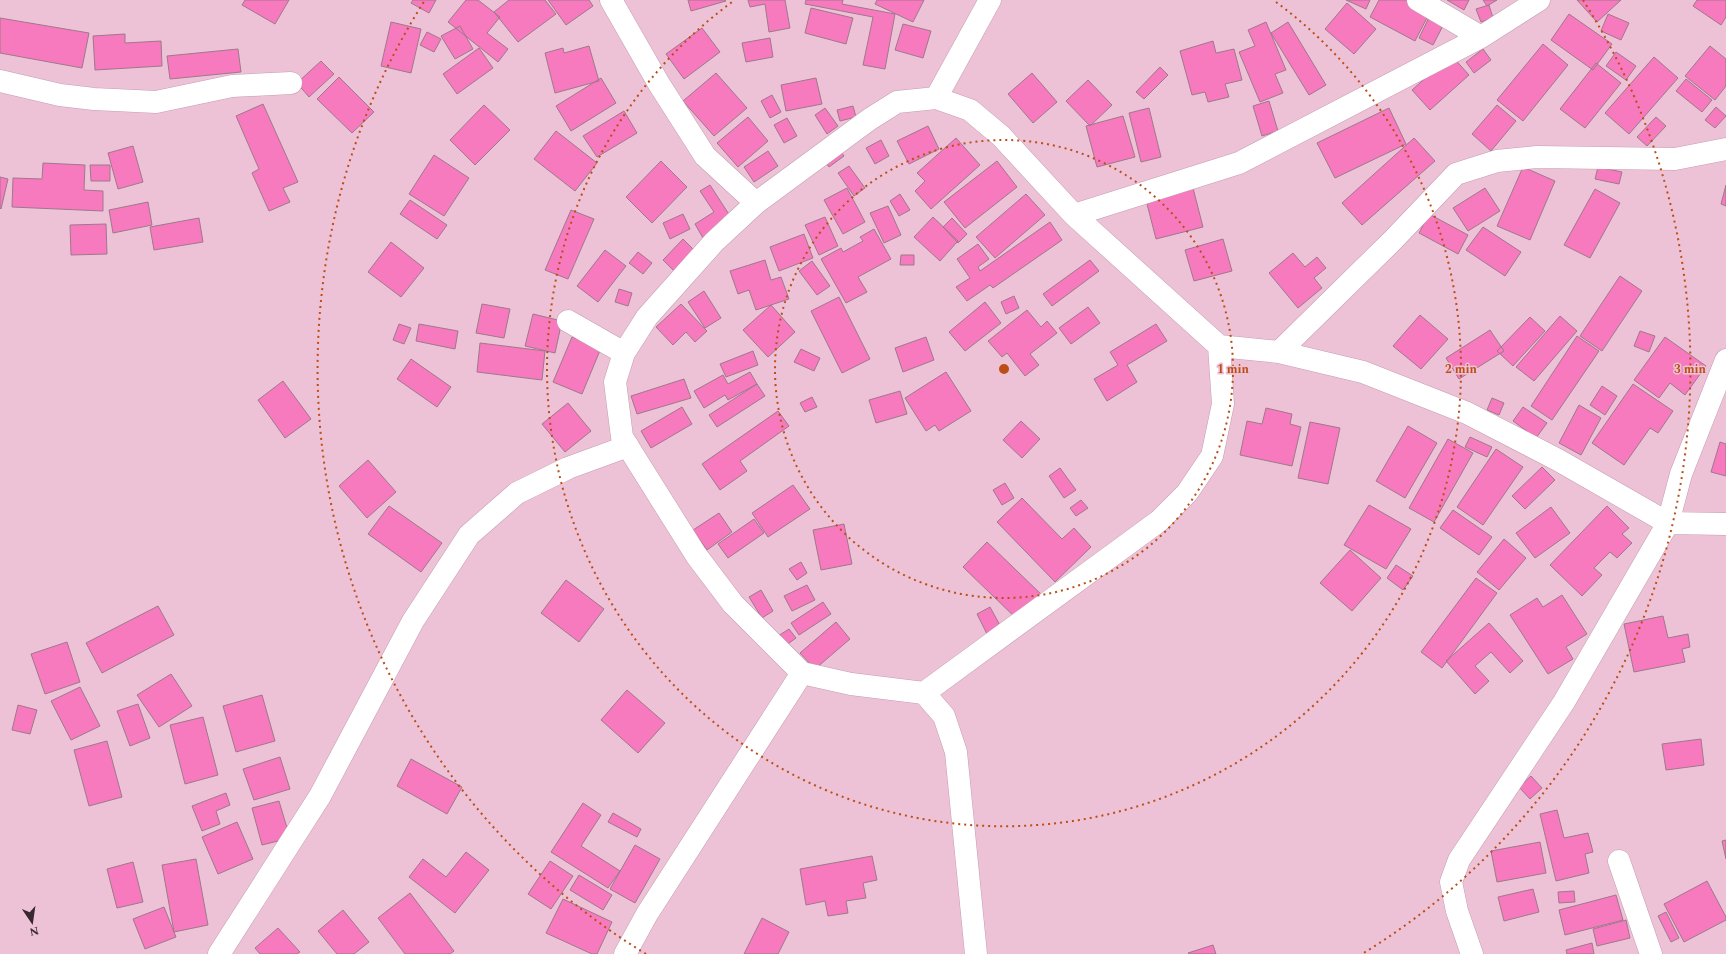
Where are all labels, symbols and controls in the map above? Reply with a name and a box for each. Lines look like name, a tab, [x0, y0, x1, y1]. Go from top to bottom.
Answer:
text: 1 min	[1217, 360, 1250, 379]
text: 2 min	[1445, 360, 1478, 379]
text: 3 min	[1674, 360, 1707, 379]
centre of rings	[997, 362, 1011, 376]
north arrow	[12, 902, 52, 942]
text: N	[28, 922, 40, 941]

